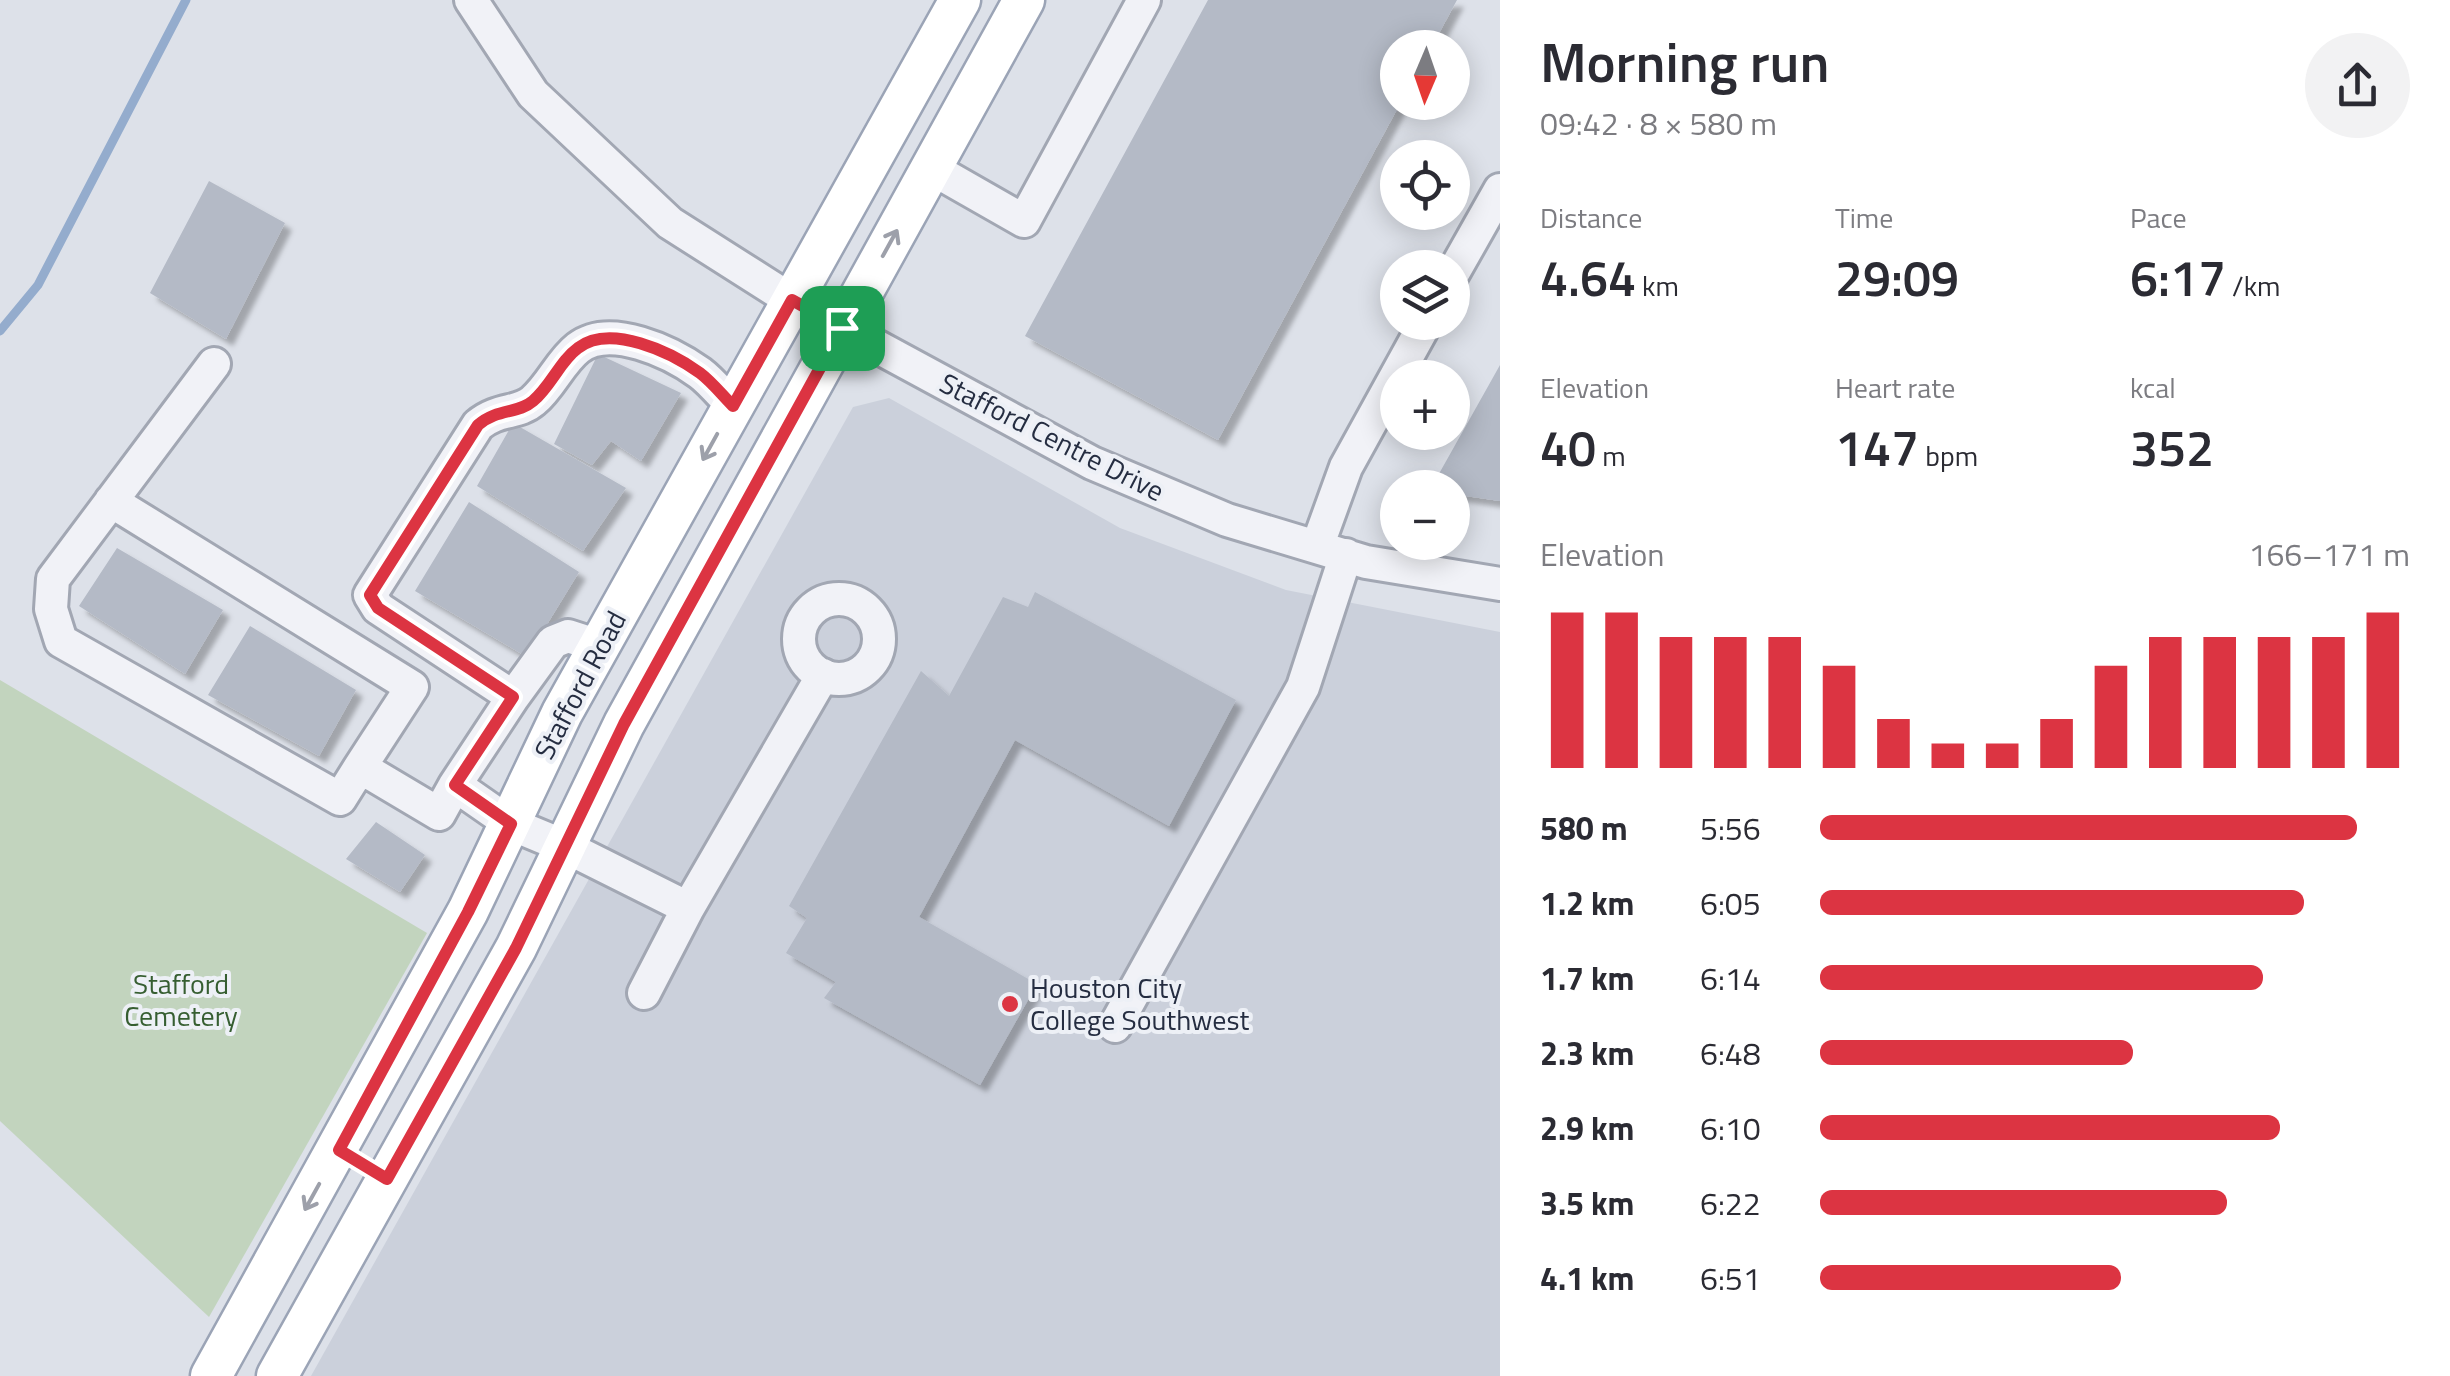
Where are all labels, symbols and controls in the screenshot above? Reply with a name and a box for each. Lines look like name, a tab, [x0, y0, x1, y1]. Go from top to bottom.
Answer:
text: Morning run	[1540, 20, 1829, 103]
north arrow	[1380, 30, 1470, 120]
map controls	[1380, 30, 1470, 560]
button: share	[2305, 33, 2410, 138]
text: 09:42 · 8 × 580 m	[1540, 99, 1777, 147]
button: locate	[1380, 140, 1470, 230]
text: Distance	[1540, 196, 1642, 239]
text: Time	[1835, 196, 1893, 239]
text: Pace	[2130, 196, 2187, 239]
one-way arrow	[880, 228, 900, 258]
text: 4.64	[1540, 239, 1636, 315]
text: 29:09	[1835, 239, 1959, 315]
text: 6:17	[2130, 239, 2226, 315]
button: layers	[1380, 250, 1470, 340]
text: km	[1636, 264, 1679, 307]
text: /km	[2226, 264, 2280, 307]
pin	[800, 286, 885, 371]
icon: arrive	[815, 301, 870, 356]
button: +	[1380, 360, 1470, 450]
street label: Stafford Centre Drive	[932, 361, 1172, 512]
text: Elevation	[1540, 366, 1649, 409]
text: Heart rate	[1835, 366, 1955, 409]
text: kcal	[2130, 366, 2176, 409]
text: 40	[1540, 409, 1596, 485]
text: 147	[1835, 409, 1919, 485]
text: 352	[2130, 409, 2214, 485]
one-way arrow	[700, 432, 720, 460]
text: m	[1596, 434, 1626, 477]
text: bpm	[1919, 434, 1978, 477]
button: −	[1380, 470, 1470, 560]
text: Elevation	[1540, 530, 1664, 578]
text: 166–171 m	[2248, 530, 2410, 578]
street label: Stafford Road	[522, 603, 637, 767]
text: 580 m	[1540, 804, 1628, 852]
text: 5:56	[1700, 804, 1761, 852]
text: 1.2 km	[1540, 879, 1634, 927]
text: 6:05	[1700, 879, 1761, 927]
text: 1.7 km	[1540, 954, 1634, 1002]
text: 6:14	[1700, 954, 1761, 1002]
park label: Stafford Cemetery	[124, 962, 238, 1037]
place label: Houston City College Southwest	[1030, 966, 1249, 1041]
marker: Houston City College Southwest	[999, 993, 1021, 1015]
text: 2.3 km	[1540, 1029, 1634, 1077]
text: 6:48	[1700, 1029, 1761, 1077]
text: 2.9 km	[1540, 1104, 1634, 1152]
text: 6:10	[1700, 1104, 1761, 1152]
text: 3.5 km	[1540, 1179, 1634, 1227]
text: 6:22	[1700, 1179, 1761, 1227]
one-way arrow	[302, 1182, 322, 1212]
text: 4.1 km	[1540, 1254, 1634, 1302]
text: 6:51	[1700, 1254, 1761, 1302]

